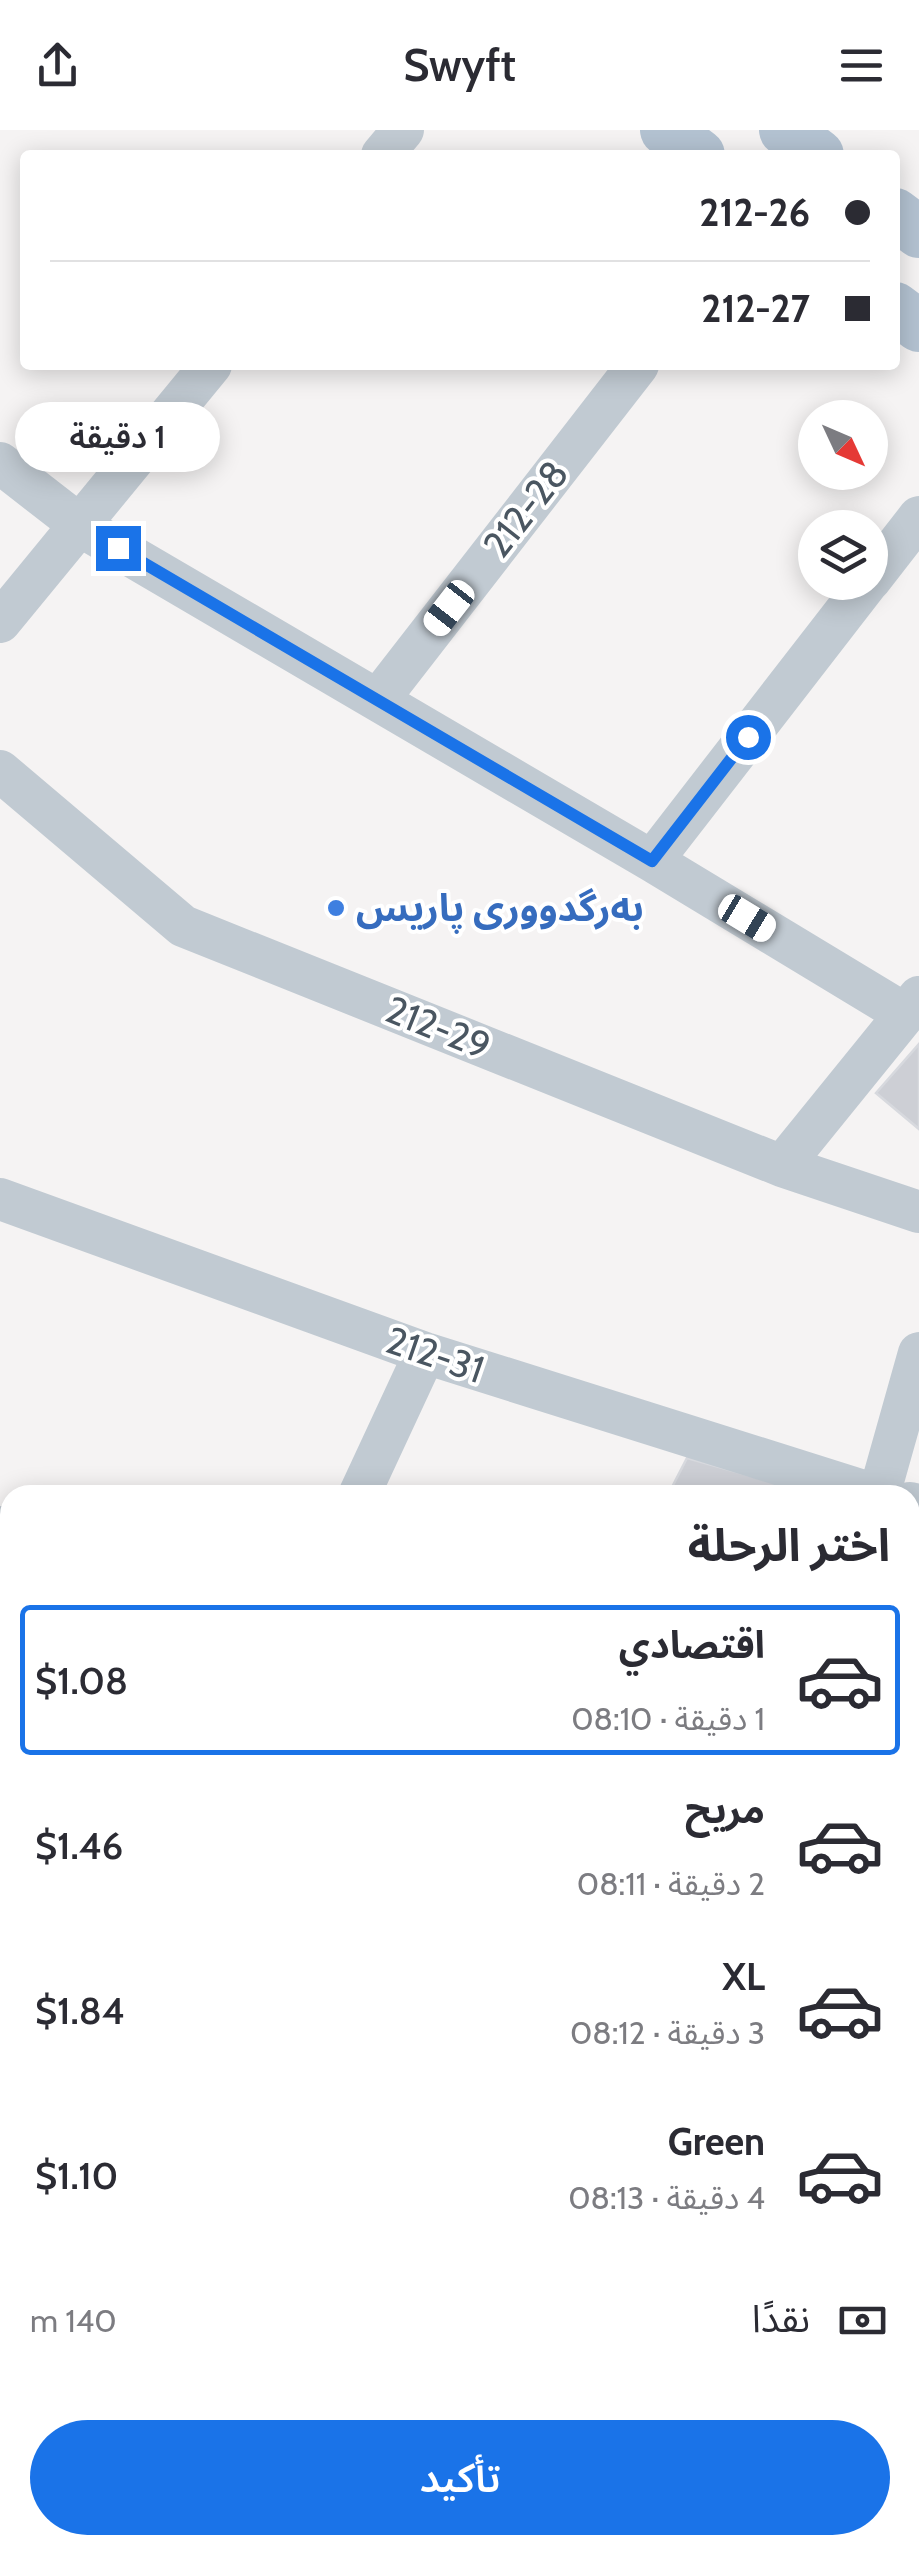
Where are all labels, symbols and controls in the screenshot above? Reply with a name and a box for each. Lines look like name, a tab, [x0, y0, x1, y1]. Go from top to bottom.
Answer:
icon: share	[30, 38, 85, 93]
text: Swyft	[403, 38, 516, 92]
icon: menu	[834, 38, 889, 93]
text: 212-26	[699, 189, 810, 236]
text: 212-27	[701, 285, 810, 332]
north arrow	[798, 400, 888, 490]
map controls	[798, 400, 888, 600]
callout: 1 دقيقة	[16, 403, 220, 473]
text: 1 دقيقة	[69, 417, 166, 456]
street label: 212-28	[473, 451, 578, 567]
button: layers	[798, 510, 888, 600]
route end	[96, 526, 141, 571]
car	[419, 575, 479, 641]
route start	[726, 715, 771, 760]
place label: بەرگدووری پاریس	[356, 884, 644, 934]
car	[714, 890, 780, 946]
marker: بەرگدووری پاریس	[325, 897, 347, 919]
street label: 212-29	[379, 985, 497, 1070]
street label: 212-31	[380, 1316, 490, 1393]
text: اختر الرحلة	[688, 1518, 890, 1572]
text: اقتصادي	[619, 1621, 765, 1668]
icon: car	[795, 1635, 885, 1725]
text: $1.08	[35, 1657, 128, 1704]
text: 1 دقيقة · 08:10	[571, 1699, 765, 1738]
text: مريح	[685, 1786, 765, 1833]
icon: car	[795, 1800, 885, 1890]
text: $1.46	[35, 1822, 123, 1869]
text: 2 دقيقة · 08:11	[577, 1864, 765, 1903]
text: XL	[722, 1953, 765, 2000]
icon: car	[795, 1965, 885, 2055]
text: $1.84	[35, 1987, 125, 2034]
text: 3 دقيقة · 08:12	[570, 2013, 765, 2052]
text: Green	[668, 2118, 765, 2165]
icon: car	[795, 2130, 885, 2220]
text: $1.10	[35, 2152, 118, 2199]
text: 4 دقيقة · 08:13	[568, 2178, 765, 2217]
icon: cash	[835, 2293, 890, 2348]
text: نقدًا	[752, 2295, 810, 2342]
text: 140 m	[30, 2301, 117, 2340]
button: تأكيد	[30, 2420, 890, 2535]

